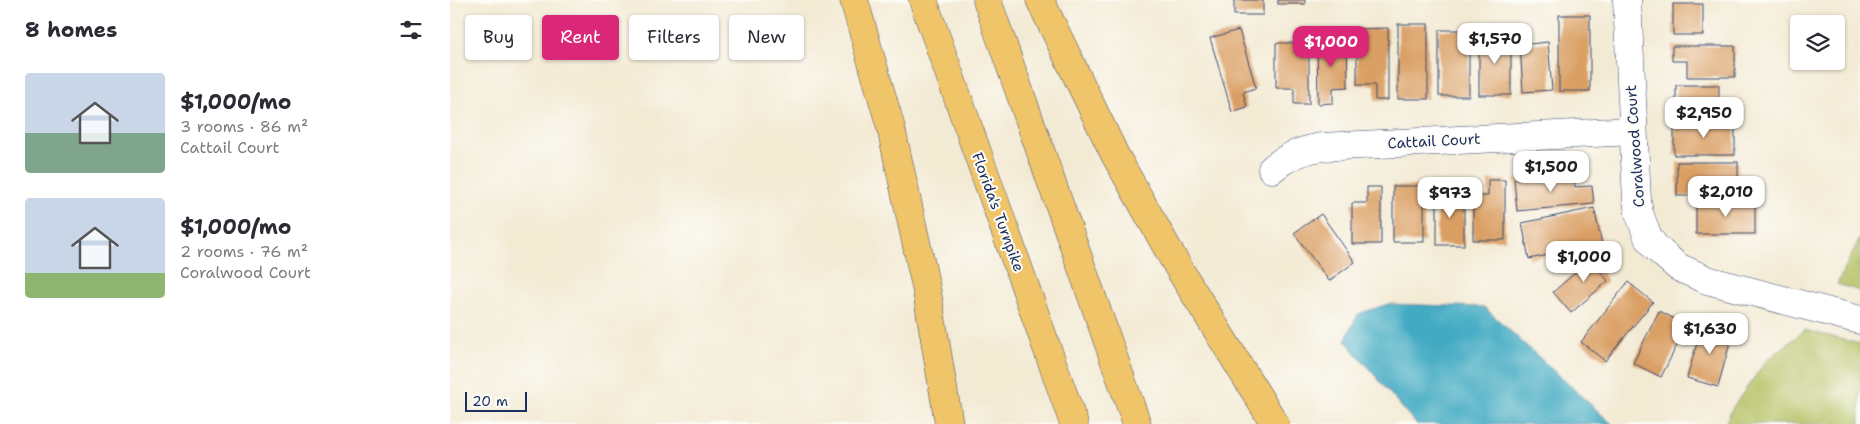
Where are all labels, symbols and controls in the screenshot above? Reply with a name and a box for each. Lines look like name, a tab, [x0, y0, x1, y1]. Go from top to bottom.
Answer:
chip: Buy	[465, 15, 532, 60]
chip: Rent	[542, 15, 619, 60]
chip: Filters	[629, 15, 719, 60]
chip: New	[729, 15, 804, 60]
map controls	[1790, 15, 1845, 70]
button: layers	[1790, 15, 1845, 70]
text: 8 homes	[25, 16, 117, 44]
icon: filters	[397, 16, 425, 44]
pin: $1,570	[1454, 22, 1536, 65]
pin: $1,000	[1290, 26, 1372, 68]
text: $1,570	[1468, 28, 1522, 49]
text: $1,000	[1304, 31, 1358, 52]
street label: Coralwood Court	[1621, 84, 1649, 208]
text: $1,000/mo	[180, 88, 291, 116]
icon: home	[65, 93, 125, 153]
pin: $2,950	[1663, 96, 1745, 139]
text: $2,950	[1676, 102, 1732, 123]
text: 3 rooms · 86 m²	[180, 116, 308, 137]
street label: Cattail Court	[1387, 129, 1481, 153]
text: Cattail Court	[180, 137, 280, 158]
street label: Florida's Turnpike	[967, 150, 1029, 274]
pin: $1,500	[1510, 150, 1592, 193]
text: $1,500	[1524, 156, 1578, 177]
pin: $973	[1420, 176, 1480, 219]
pin: $2,010	[1685, 176, 1767, 218]
text: $2,010	[1699, 181, 1753, 202]
text: $973	[1428, 182, 1472, 203]
text: $1,000/mo	[180, 213, 291, 241]
icon: home	[65, 218, 125, 278]
pin: $1,000	[1543, 240, 1625, 283]
text: 2 rooms · 76 m²	[180, 241, 308, 262]
text: $1,000	[1557, 246, 1611, 267]
text: Coralwood Court	[180, 262, 311, 283]
pin: $1,630	[1669, 312, 1751, 355]
text: $1,630	[1683, 318, 1737, 339]
scale bar	[465, 389, 528, 412]
text: 20 m	[472, 392, 508, 410]

